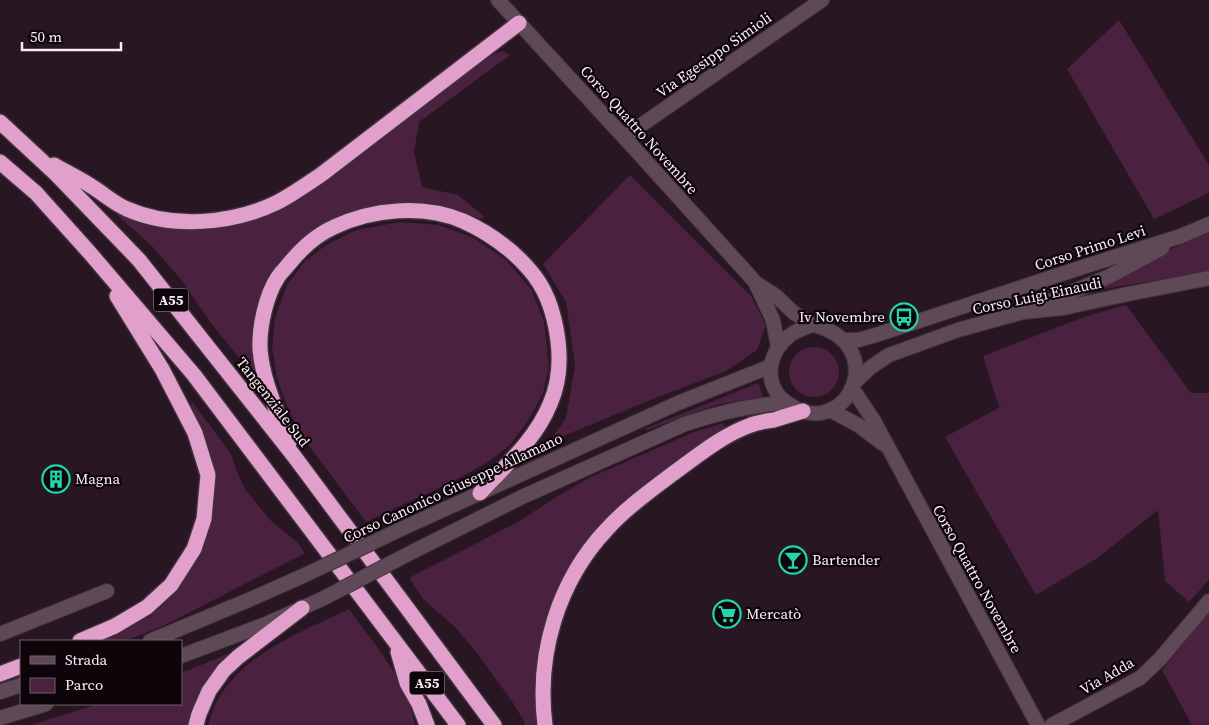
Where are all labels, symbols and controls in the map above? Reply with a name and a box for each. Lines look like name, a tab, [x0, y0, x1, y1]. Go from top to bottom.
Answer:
street label: Via Egesippo Simioli	[652, 7, 776, 102]
scale bar	[22, 20, 121, 52]
text: 50 m	[30, 26, 62, 47]
street label: Corso Quattro Novembre	[576, 61, 703, 199]
street label: Corso Primo Levi	[1032, 220, 1148, 275]
street label: Corso Luigi Einaudi	[970, 272, 1103, 319]
road number: A55	[154, 288, 188, 312]
bus stop icon: Iv Novembre	[889, 302, 919, 332]
place label: Iv Novembre	[799, 306, 885, 327]
street label: Tangenziale Sud	[232, 352, 315, 451]
street label: Corso Canonico Giuseppe Allamano	[340, 427, 566, 548]
building icon: Magna	[41, 464, 71, 494]
place label: Magna	[75, 468, 121, 489]
street label: Corso Quattro Novembre	[928, 501, 1027, 657]
bar icon: Bartender	[778, 545, 808, 575]
place label: Bartender	[812, 549, 880, 570]
supermarket icon: Mercatò	[712, 599, 742, 629]
place label: Mercatò	[746, 603, 801, 624]
legend	[20, 640, 182, 705]
text: Strada	[65, 649, 108, 670]
street label: Via Adda	[1076, 651, 1138, 700]
road number: A55	[410, 671, 444, 694]
text: Parco	[65, 674, 103, 695]

